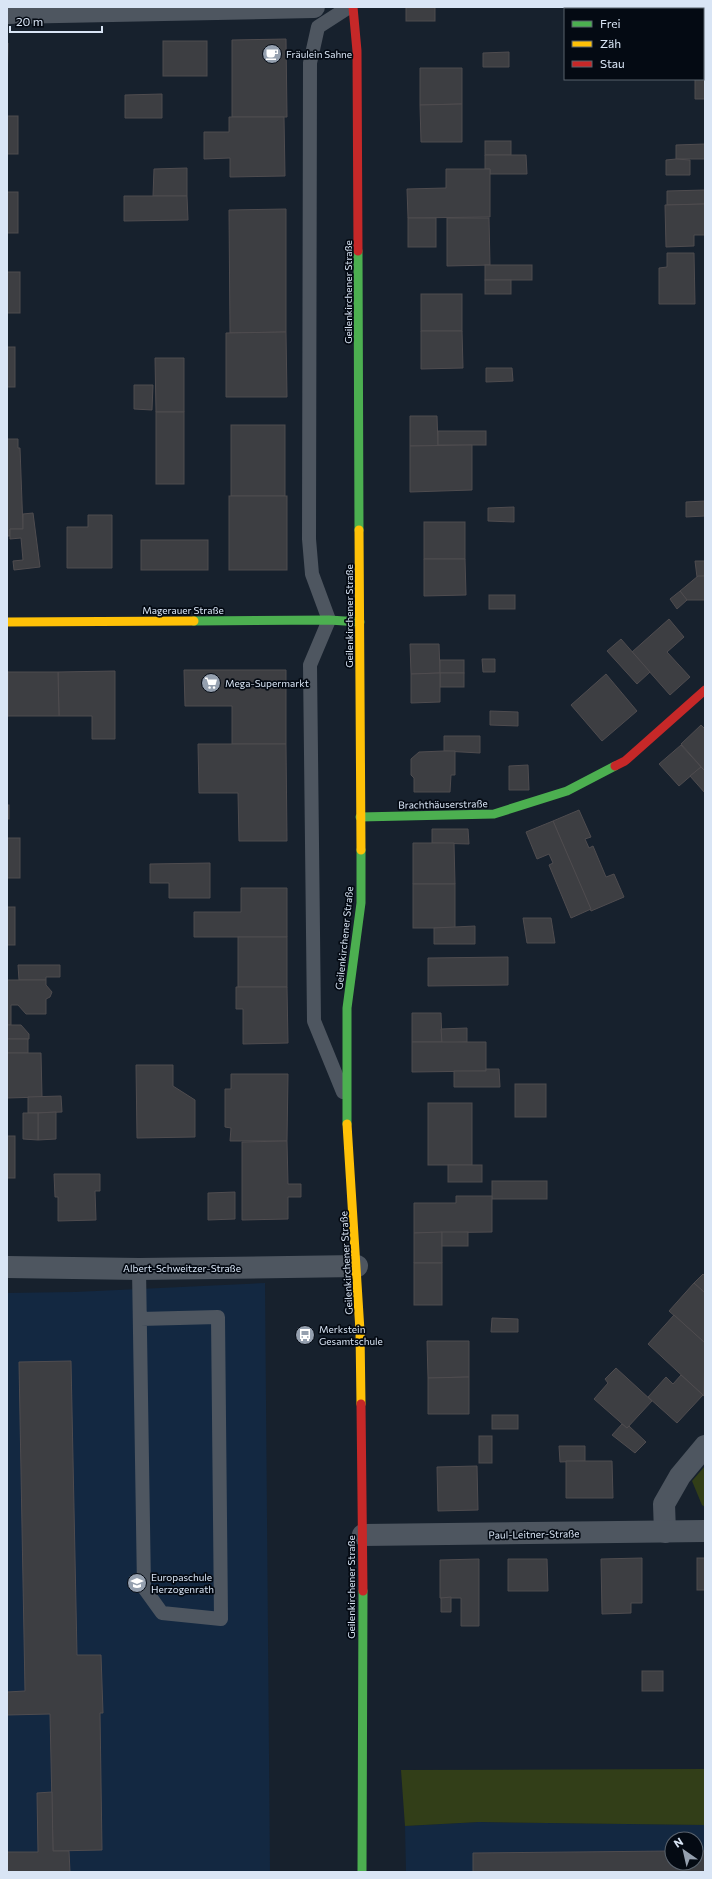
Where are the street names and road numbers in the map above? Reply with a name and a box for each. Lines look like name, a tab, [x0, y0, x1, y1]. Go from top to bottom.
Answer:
street label: Geilenkirchener Straße	[342, 240, 354, 344]
street label: Geilenkirchener Straße	[343, 564, 355, 668]
street label: Magerauer Straße	[142, 604, 224, 616]
street label: Brachthäuserstraße	[398, 797, 488, 811]
street label: Geilenkirchener Straße	[333, 886, 355, 990]
street label: Geilenkirchener Straße	[337, 1211, 355, 1315]
street label: Albert-Schweitzer-Straße	[123, 1262, 241, 1274]
street label: Paul-Leitner-Straße	[488, 1527, 580, 1541]
street label: Geilenkirchener Straße	[345, 1535, 357, 1639]

